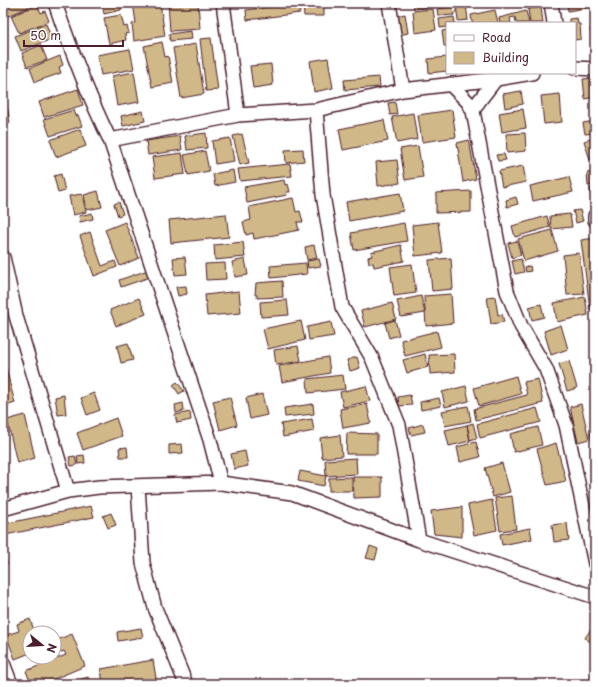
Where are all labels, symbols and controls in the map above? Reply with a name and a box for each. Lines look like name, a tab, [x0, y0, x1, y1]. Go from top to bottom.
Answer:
scale bar	[24, 22, 123, 48]
legend	[446, 22, 576, 74]
text: 50 m	[30, 26, 61, 44]
text: Road	[482, 28, 511, 46]
text: Building	[482, 48, 529, 66]
north arrow	[22, 625, 62, 665]
text: N	[42, 641, 61, 655]

